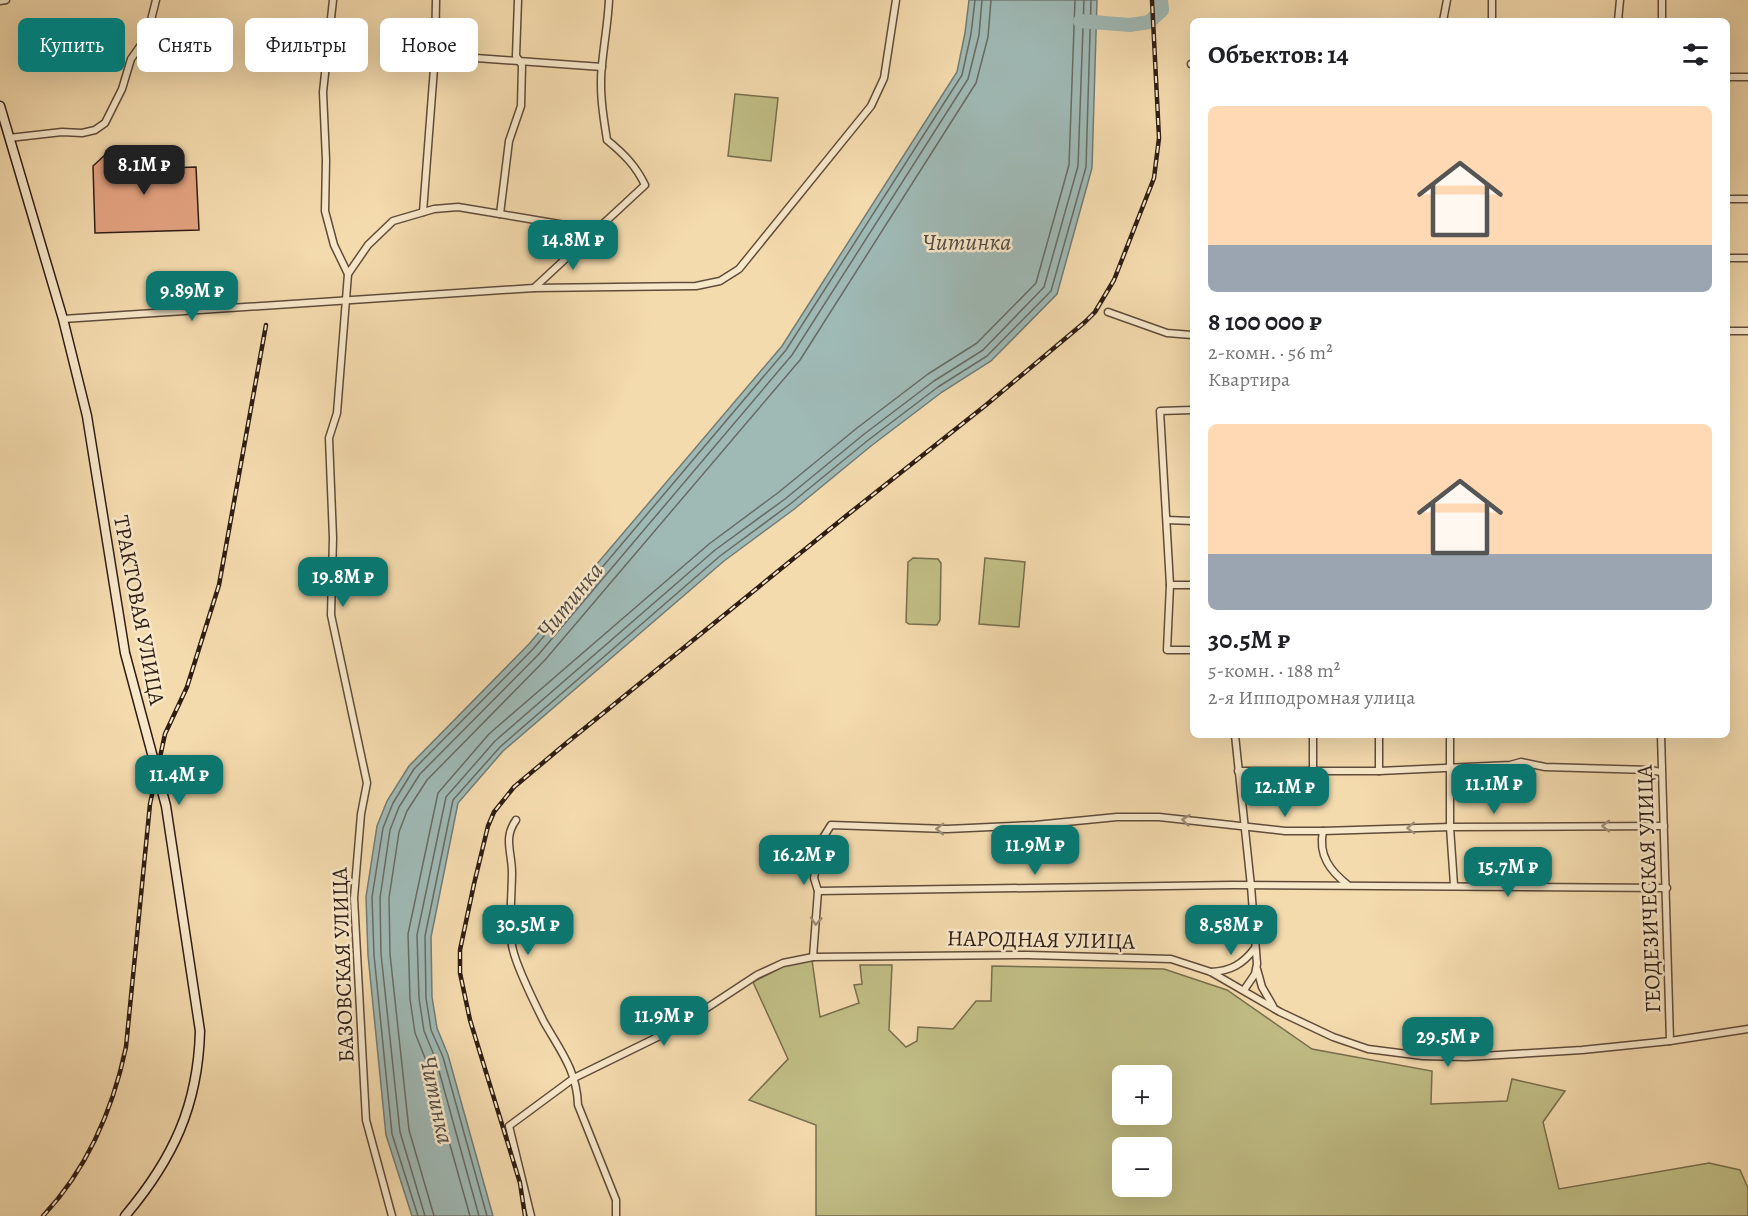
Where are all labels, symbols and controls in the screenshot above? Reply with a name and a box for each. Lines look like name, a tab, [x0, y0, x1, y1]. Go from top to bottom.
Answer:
chip: Купить	[18, 18, 125, 72]
chip: Снять	[137, 18, 233, 72]
chip: Фильтры	[245, 18, 368, 72]
chip: Новое	[380, 18, 478, 72]
text: Объектов: 14	[1208, 37, 1349, 72]
icon: filters	[1679, 38, 1712, 71]
pin: 8.1M ₽	[95, 145, 193, 196]
icon: home	[1406, 145, 1514, 253]
text: 8.1M ₽	[118, 151, 170, 178]
pin: 14.8M ₽	[518, 220, 628, 271]
text: 14.8M ₽	[542, 226, 604, 253]
water label: Читинка	[922, 226, 1012, 258]
pin: 9.89M ₽	[137, 271, 247, 322]
text: 9.89M ₽	[160, 277, 224, 304]
text: 8 100 000 ₽	[1208, 304, 1322, 339]
text: 2-комн. · 56 m²	[1208, 339, 1333, 366]
text: Квартира	[1208, 366, 1290, 393]
icon: home	[1406, 463, 1514, 571]
street label: ТРАКТОВАЯ УЛИЦА	[106, 513, 172, 709]
water label: Читинка	[530, 555, 610, 645]
pin: 19.8M ₽	[288, 557, 398, 608]
text: 19.8M ₽	[312, 563, 374, 590]
text: 30.5M ₽	[1208, 622, 1290, 657]
text: 5-комн. · 188 m²	[1208, 657, 1340, 684]
text: 2-я Ипподромная улица	[1208, 684, 1415, 711]
pin: 11.4M ₽	[124, 755, 234, 806]
text: 11.4M ₽	[149, 761, 209, 788]
street label: ГЕОДЕЗИЧЕСКАЯ УЛИЦА	[1630, 763, 1668, 1014]
pin: 11.1M ₽	[1439, 764, 1549, 815]
pin: 12.1M ₽	[1230, 767, 1340, 818]
text: 11.1M ₽	[1465, 770, 1523, 797]
text: 12.1M ₽	[1255, 773, 1315, 800]
one-way arrow	[1182, 814, 1191, 827]
one-way arrow	[1601, 820, 1610, 832]
one-way arrow	[1406, 822, 1415, 835]
one-way arrow	[935, 823, 944, 835]
pin: 11.9M ₽	[980, 825, 1090, 876]
text: 11.9M ₽	[1005, 831, 1065, 858]
pin: 16.2M ₽	[749, 835, 859, 886]
text: 16.2M ₽	[773, 841, 835, 868]
pin: 15.7M ₽	[1453, 847, 1563, 898]
text: 15.7M ₽	[1478, 853, 1538, 880]
street label: БАЗОВСКАЯ УЛИЦА	[325, 866, 361, 1063]
pin: 30.5M ₽	[473, 905, 583, 956]
pin: 8.58M ₽	[1176, 905, 1286, 956]
text: 30.5M ₽	[496, 911, 560, 938]
text: 8.58M ₽	[1199, 911, 1263, 938]
one-way arrow	[810, 917, 823, 926]
street label: НАРОДНАЯ УЛИЦА	[947, 923, 1136, 957]
pin: 11.9M ₽	[609, 996, 719, 1047]
text: 11.9M ₽	[634, 1002, 694, 1029]
pin: 29.5M ₽	[1393, 1017, 1503, 1068]
text: 29.5M ₽	[1416, 1023, 1480, 1050]
water label: Читинка	[412, 1053, 462, 1147]
map controls	[1112, 1065, 1172, 1197]
button: +	[1112, 1065, 1172, 1125]
button: −	[1112, 1137, 1172, 1197]

